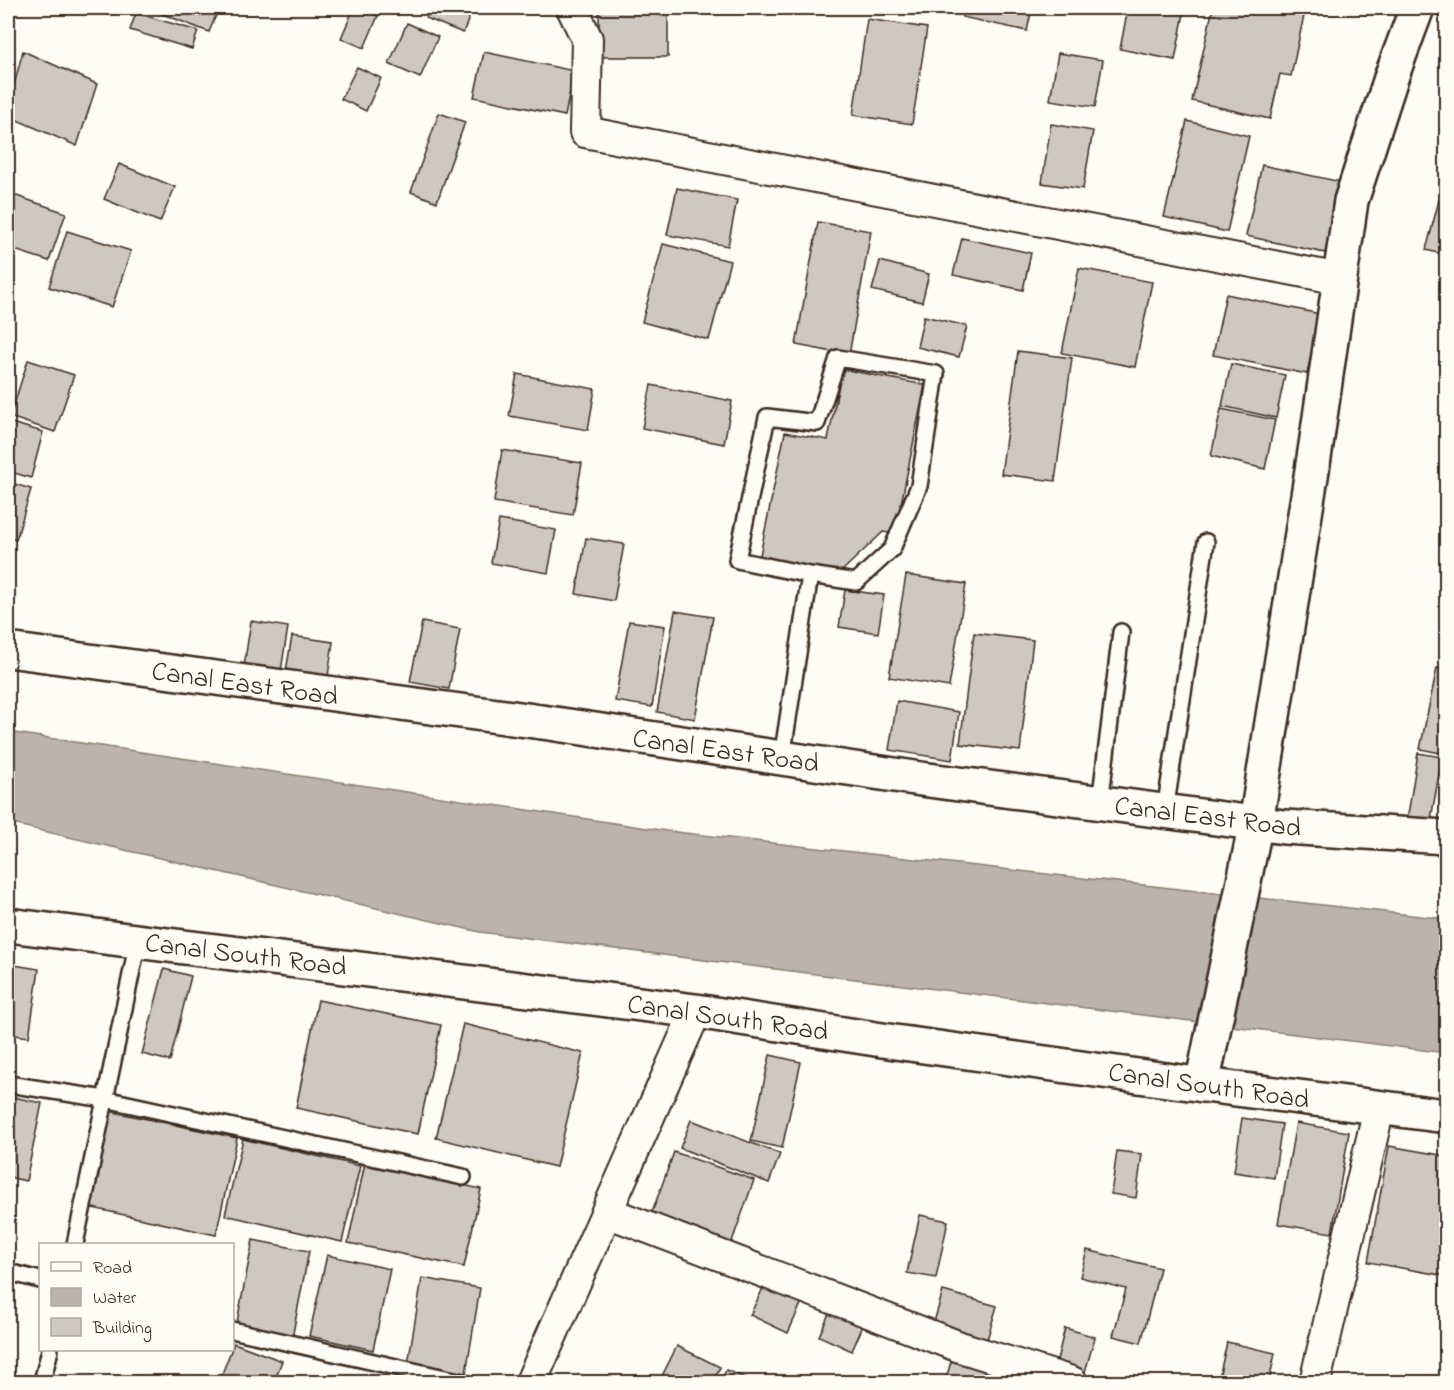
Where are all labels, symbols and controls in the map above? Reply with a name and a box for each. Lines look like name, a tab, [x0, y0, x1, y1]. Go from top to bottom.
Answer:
street label: Canal East Road	[149, 653, 340, 718]
street label: Canal East Road	[630, 720, 821, 785]
street label: Canal East Road	[1112, 788, 1303, 849]
street label: Canal South Road	[143, 925, 349, 988]
street label: Canal South Road	[625, 986, 831, 1053]
street label: Canal South Road	[1106, 1054, 1312, 1121]
legend	[39, 1243, 234, 1351]
text: Road	[93, 1256, 132, 1282]
text: Water	[93, 1286, 137, 1312]
text: Building	[92, 1316, 152, 1343]

